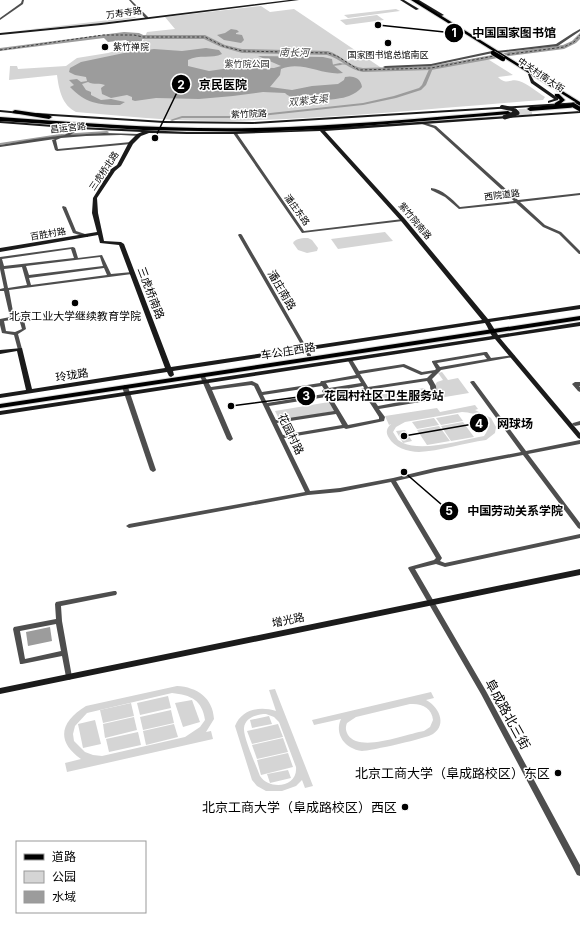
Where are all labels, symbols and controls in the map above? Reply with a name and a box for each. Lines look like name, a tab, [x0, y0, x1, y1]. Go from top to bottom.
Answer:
street label: 万寿寺路	[105, 5, 143, 20]
callout: 中国国家图书馆	[444, 21, 564, 45]
text: 1	[451, 25, 457, 40]
text: 中国国家图书馆	[472, 25, 556, 40]
marker: 国家图书馆总馆南区	[383, 38, 393, 48]
place label: 紫竹禅院	[113, 41, 149, 52]
marker: 紫竹禅院	[100, 42, 110, 52]
water label: 南长河	[279, 46, 311, 58]
place label: 国家图书馆总馆南区	[347, 49, 429, 60]
street label: 中关村南大街	[516, 55, 567, 94]
park label: 紫竹院公园	[224, 58, 270, 69]
callout: 京民医院	[171, 72, 255, 96]
text: 2	[177, 77, 185, 92]
text: 京民医院	[199, 77, 247, 92]
water label: 双紫支渠	[287, 92, 331, 108]
street label: 紫竹院路	[231, 107, 267, 120]
street label: 昌运宫路	[49, 120, 86, 135]
street label: 三虎桥北路	[86, 149, 121, 192]
street label: 西院道路	[483, 187, 520, 202]
street label: 潘庄东路	[282, 192, 312, 228]
street label: 紫竹院南路	[397, 200, 434, 241]
street label: 百胜村路	[29, 225, 67, 242]
street label: 三虎桥南路	[135, 265, 167, 321]
street label: 潘庄南路	[265, 267, 299, 313]
marker: 北京工业大学继续教育学院	[70, 298, 80, 308]
place label: 北京工业大学继续教育学院	[9, 309, 141, 323]
street label: 车公庄西路	[260, 340, 316, 362]
street label: 玲珑路	[55, 366, 89, 384]
callout: 花园村社区卫生服务站	[296, 384, 452, 408]
text: 3	[302, 388, 310, 403]
text: 花园村社区卫生服务站	[324, 388, 444, 403]
street label: 花园村路	[275, 411, 307, 457]
callout: 网球场	[469, 411, 541, 435]
text: 4	[475, 416, 483, 431]
text: 网球场	[497, 416, 533, 431]
callout: 中国劳动关系学院	[439, 499, 571, 523]
text: 5	[445, 503, 453, 518]
text: 中国劳动关系学院	[467, 503, 563, 518]
street label: 增光路	[270, 610, 306, 630]
street label: 阜成路北三街	[482, 676, 534, 752]
place label: 北京工商大学（阜成路校区）东区	[355, 765, 550, 781]
marker: 北京工商大学（阜成路校区）东区	[553, 768, 563, 778]
place label: 北京工商大学（阜成路校区）西区	[202, 799, 397, 815]
marker: 北京工商大学（阜成路校区）西区	[400, 802, 410, 812]
legend	[16, 841, 146, 913]
text: 道路	[52, 849, 76, 864]
text: 公园	[52, 869, 76, 884]
text: 水域	[52, 889, 76, 904]

